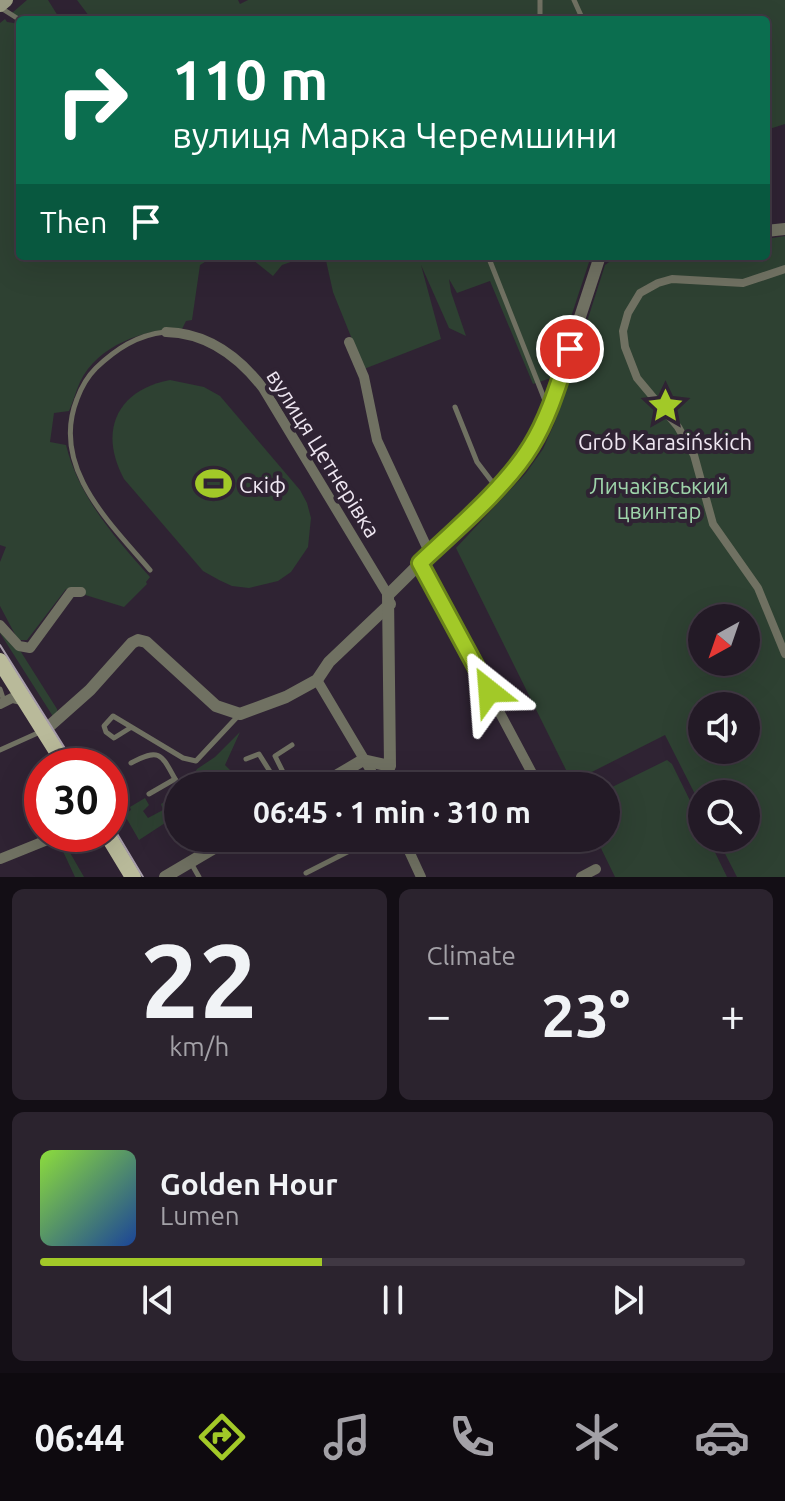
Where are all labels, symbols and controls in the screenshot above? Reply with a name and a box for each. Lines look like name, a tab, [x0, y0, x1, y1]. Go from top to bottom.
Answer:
icon: right	[40, 48, 144, 152]
text: 110 m	[172, 48, 328, 111]
text: вулиця Марка Черемшини	[172, 114, 618, 155]
icon: arrive	[124, 200, 168, 244]
text: Then	[40, 205, 108, 239]
pin	[536, 315, 604, 383]
icon: arrive	[548, 327, 592, 371]
street label: вулиця Цетнерівка	[262, 364, 386, 542]
place icon: Grób Karasińskich	[646, 386, 684, 424]
place label: Grób Karasińskich	[578, 429, 752, 454]
sports icon: Скіф	[194, 465, 232, 503]
place label: Скіф	[239, 472, 286, 497]
park label: Личаківський цвинтар	[590, 473, 728, 523]
north arrow	[688, 604, 760, 676]
map controls	[688, 604, 760, 852]
position arrow	[447, 649, 531, 733]
button: sound	[688, 692, 760, 764]
speed limit sign: 30	[24, 748, 128, 852]
button: search	[688, 780, 760, 852]
text: 06:45 · 1 min · 310 m	[253, 795, 531, 829]
text: 22	[141, 921, 258, 1038]
text: Climate	[427, 941, 516, 970]
text: 23°	[541, 981, 630, 1048]
text: −	[427, 990, 451, 1039]
text: +	[720, 990, 745, 1039]
text: km/h	[169, 1032, 229, 1061]
text: Golden Hour	[160, 1167, 338, 1201]
text: Lumen	[160, 1201, 240, 1230]
icon: previous	[136, 1278, 180, 1322]
icon: pause	[371, 1278, 415, 1322]
icon: next	[606, 1278, 650, 1322]
icon: directions	[194, 1409, 250, 1465]
icon: music	[319, 1409, 375, 1465]
icon: phone	[444, 1409, 500, 1465]
icon: climate	[569, 1409, 625, 1465]
icon: car	[694, 1409, 750, 1465]
text: 06:44	[35, 1417, 125, 1458]

